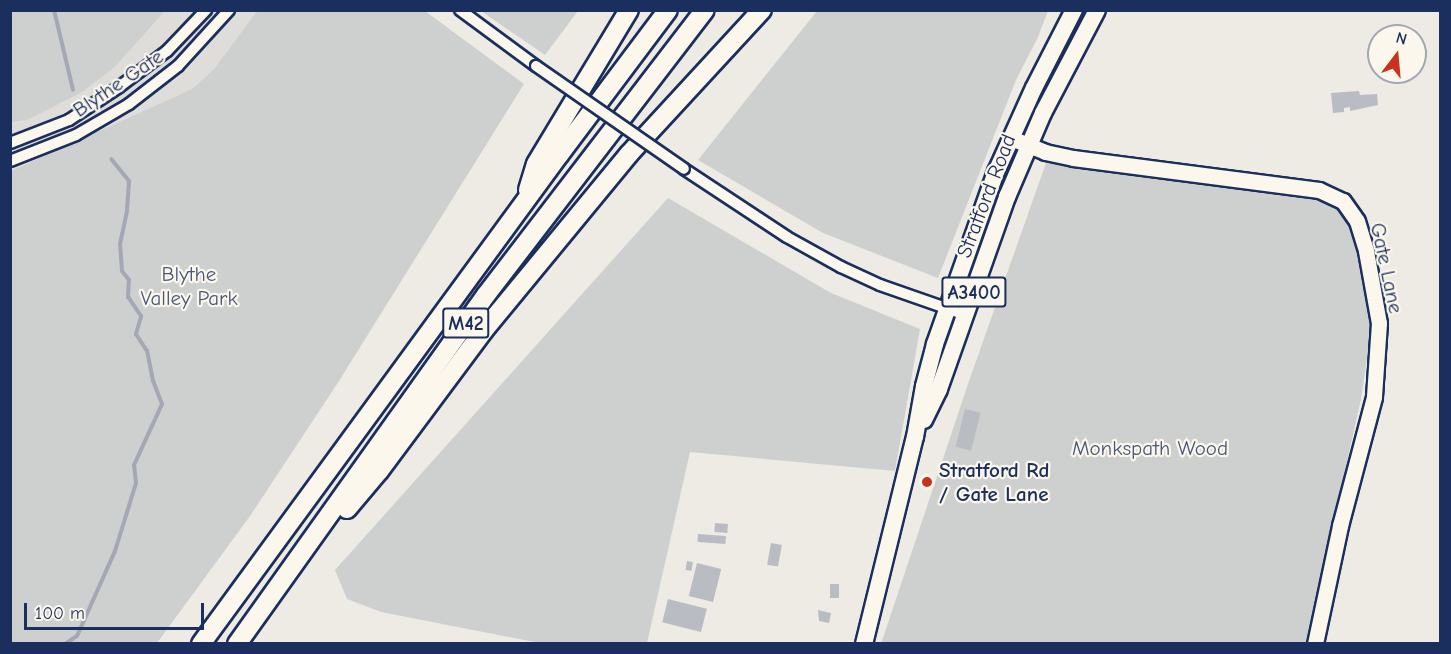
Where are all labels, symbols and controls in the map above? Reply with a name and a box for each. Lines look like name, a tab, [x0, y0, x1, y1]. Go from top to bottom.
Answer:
north arrow	[1367, 24, 1427, 84]
text: N	[1394, 29, 1409, 49]
street label: Blythe Gate	[68, 44, 168, 122]
street label: Stratford Road	[951, 131, 1021, 261]
street label: Gate Lane	[1365, 220, 1409, 316]
park label: Blythe Valley Park	[140, 261, 238, 311]
road number: A3400	[941, 275, 1007, 309]
road number: M42	[442, 306, 490, 340]
park label: Monkspath Wood	[1072, 435, 1228, 461]
place label: Stratford Rd / Gate Lane	[939, 457, 1049, 507]
marker: Stratford Rd / Gate Lane	[920, 475, 934, 489]
scale bar	[27, 591, 207, 629]
text: 100 m	[35, 603, 85, 624]

